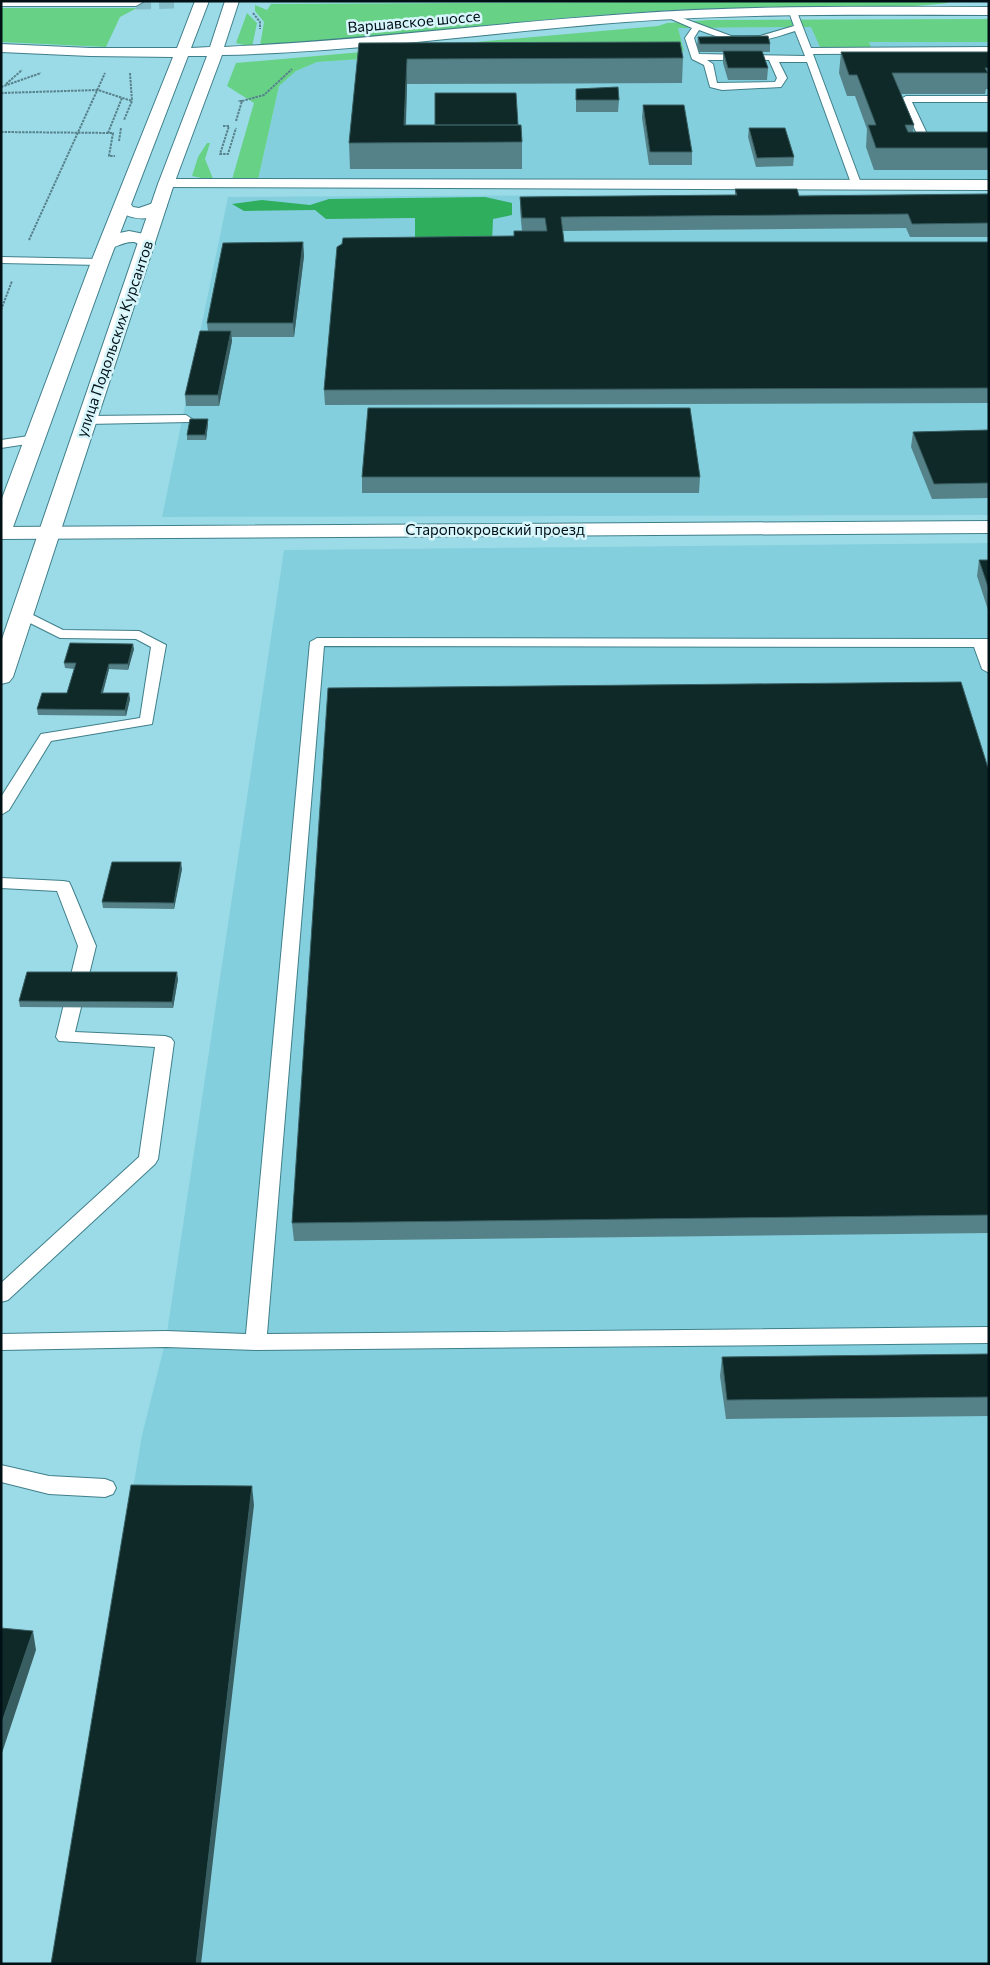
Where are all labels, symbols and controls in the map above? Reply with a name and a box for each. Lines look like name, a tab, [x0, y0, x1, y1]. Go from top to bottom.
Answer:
street label: Варшавское шоссе	[347, 6, 481, 36]
street label: улица Подольских Курсантов	[72, 238, 156, 439]
street label: Старопокровский проезд	[405, 520, 585, 538]

